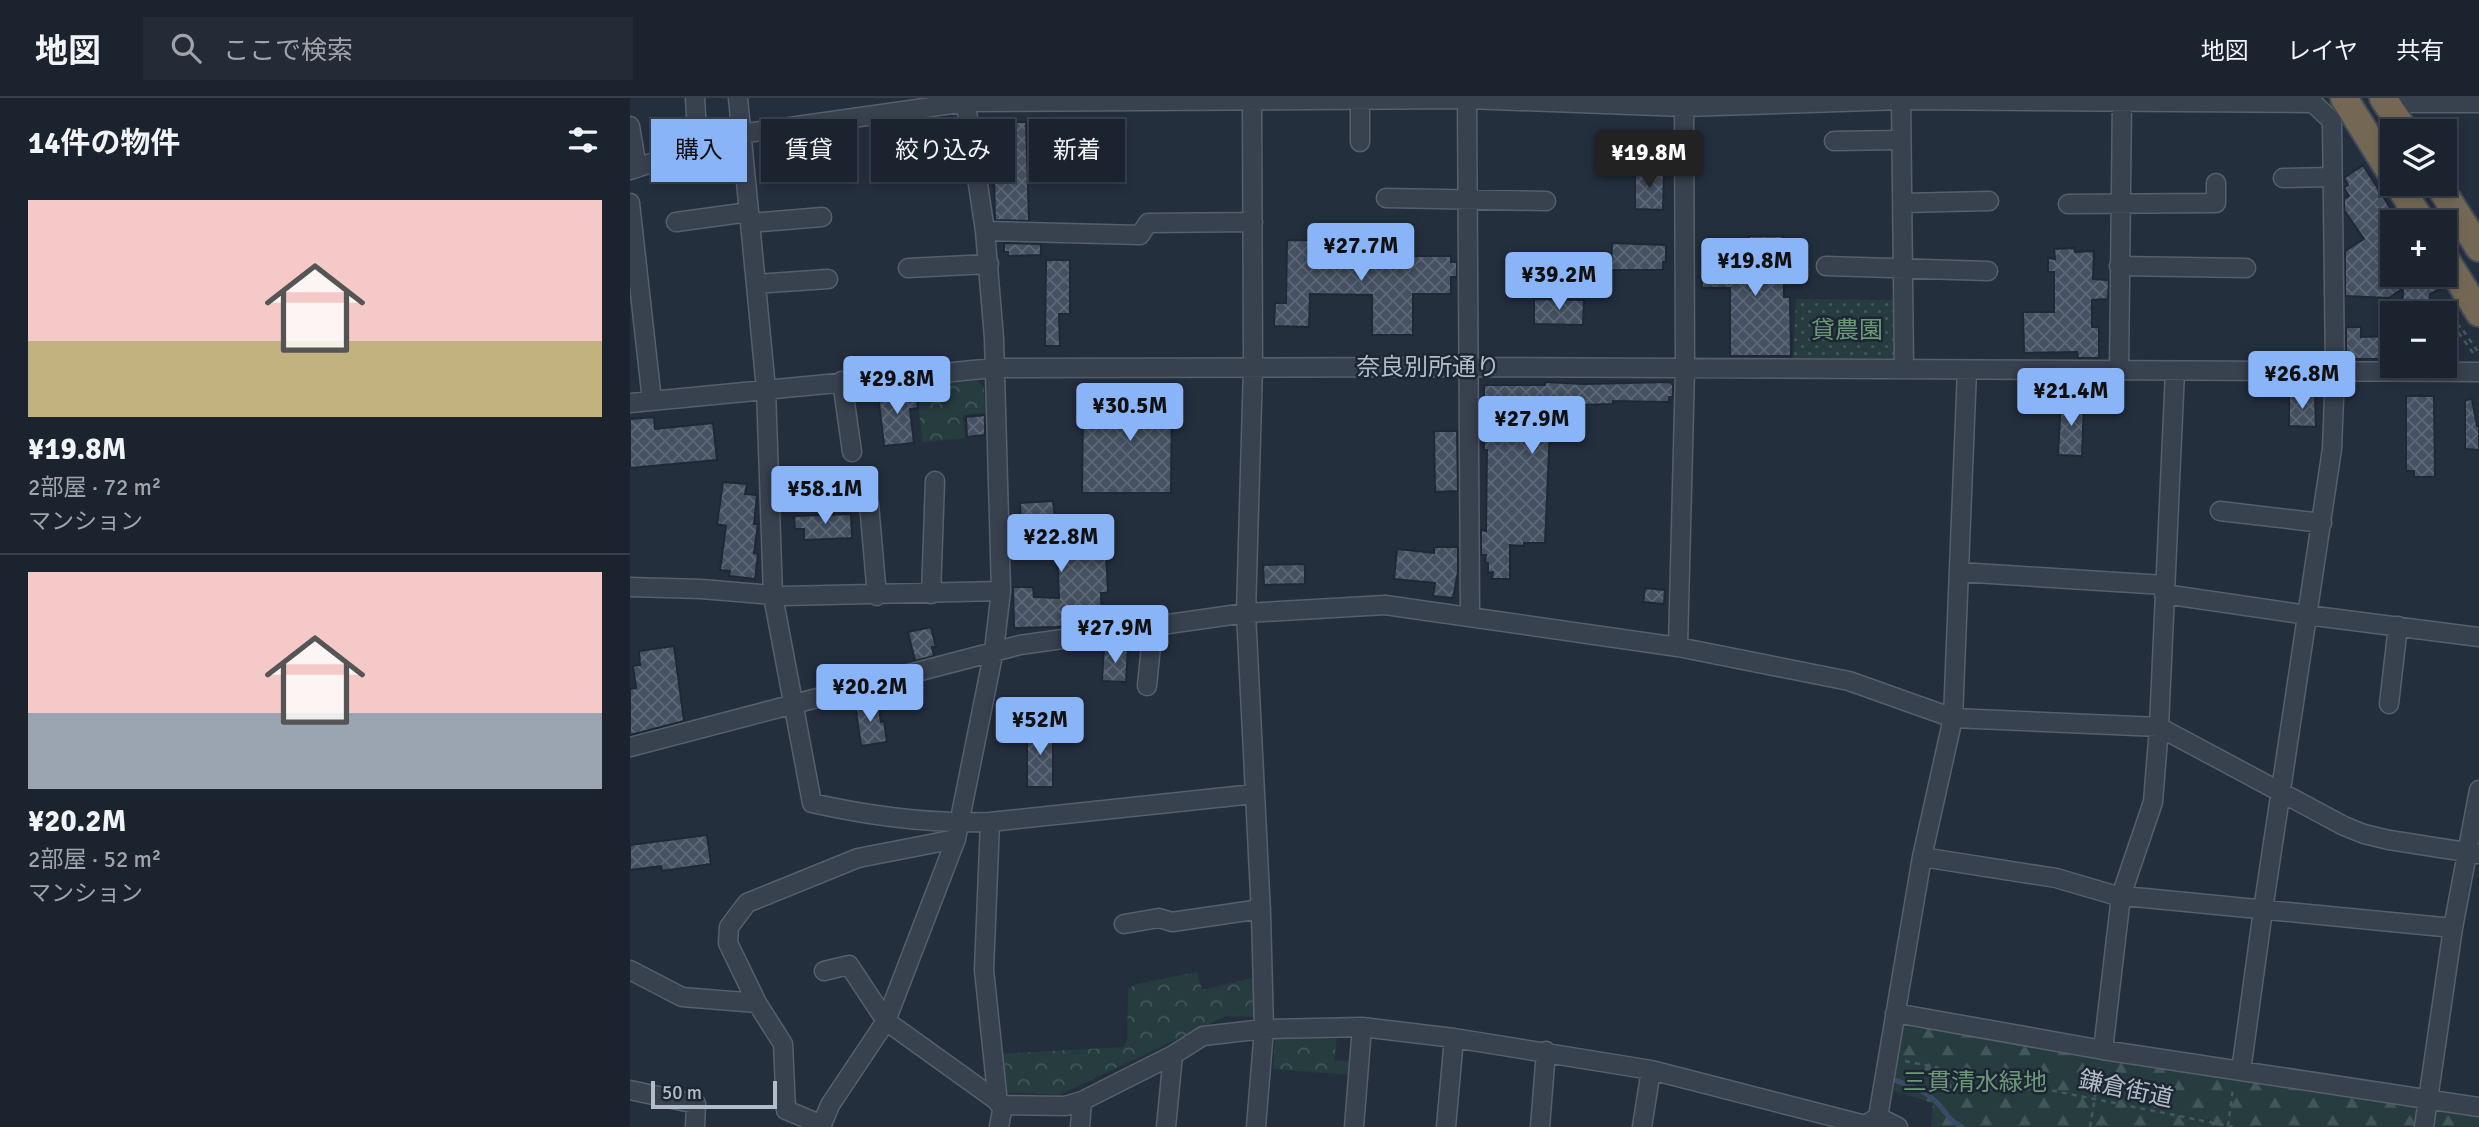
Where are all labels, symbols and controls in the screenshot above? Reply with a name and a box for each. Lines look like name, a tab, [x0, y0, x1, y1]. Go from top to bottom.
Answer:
search box	[143, 17, 633, 80]
icon: search	[167, 29, 205, 67]
text: 地図	[35, 31, 101, 72]
text: ここで検索	[223, 35, 353, 67]
text: 地図	[2201, 36, 2249, 66]
text: レイヤ	[2287, 36, 2358, 66]
text: 共有	[2396, 36, 2444, 66]
chip: 購入	[651, 119, 747, 182]
chip: 賃貸	[761, 119, 857, 182]
chip: 絞り込み	[871, 119, 1015, 182]
chip: 新着	[1029, 119, 1125, 182]
map controls	[2380, 119, 2457, 378]
button: layers	[2380, 119, 2457, 196]
icon: filters	[564, 121, 602, 159]
text: 14件の物件	[28, 125, 180, 162]
pin: ¥19.8M	[1592, 130, 1706, 190]
text: ¥19.8M	[1611, 138, 1687, 167]
button: +	[2380, 210, 2457, 287]
pin: ¥27.7M	[1304, 223, 1418, 283]
text: ¥27.7M	[1323, 231, 1399, 260]
pin: ¥19.8M	[1698, 238, 1812, 298]
icon: home	[252, 245, 378, 371]
text: ¥19.8M	[1717, 246, 1793, 275]
pin: ¥39.2M	[1502, 252, 1616, 312]
text: ¥39.2M	[1521, 260, 1597, 289]
button: −	[2380, 301, 2457, 378]
park label: 貸農園	[1811, 315, 1883, 345]
street label: 奈良別所通り	[1356, 352, 1500, 382]
pin: ¥26.8M	[2245, 352, 2359, 411]
pin: ¥29.8M	[840, 356, 954, 416]
text: ¥26.8M	[2264, 359, 2340, 388]
text: ¥29.8M	[859, 364, 935, 393]
pin: ¥21.4M	[2014, 368, 2128, 428]
text: ¥21.4M	[2033, 376, 2109, 405]
pin: ¥30.5M	[1073, 384, 1187, 443]
text: ¥30.5M	[1092, 391, 1168, 420]
pin: ¥27.9M	[1475, 396, 1589, 456]
text: ¥27.9M	[1494, 404, 1570, 433]
text: ¥19.8M	[28, 431, 126, 468]
pin: ¥58.1M	[768, 466, 882, 526]
text: 2部屋 · 72 m²	[28, 473, 161, 502]
text: ¥58.1M	[787, 474, 863, 503]
text: マンション	[28, 507, 143, 536]
pin: ¥22.8M	[1004, 514, 1118, 574]
text: ¥22.8M	[1023, 522, 1099, 551]
pin: ¥27.9M	[1058, 606, 1172, 665]
text: ¥27.9M	[1077, 613, 1153, 642]
icon: home	[252, 617, 378, 743]
pin: ¥20.2M	[813, 664, 927, 724]
text: ¥20.2M	[832, 672, 908, 701]
pin: ¥52M	[999, 698, 1081, 757]
text: ¥52M	[1012, 705, 1068, 734]
text: ¥20.2M	[28, 803, 126, 840]
text: 2部屋 · 52 m²	[28, 845, 161, 874]
text: マンション	[28, 879, 143, 908]
street label: 鎌倉街道	[2076, 1064, 2176, 1114]
park label: 三貫清水緑地	[1903, 1067, 2047, 1097]
scale bar	[651, 1078, 777, 1110]
text: 50 m	[662, 1081, 702, 1105]

